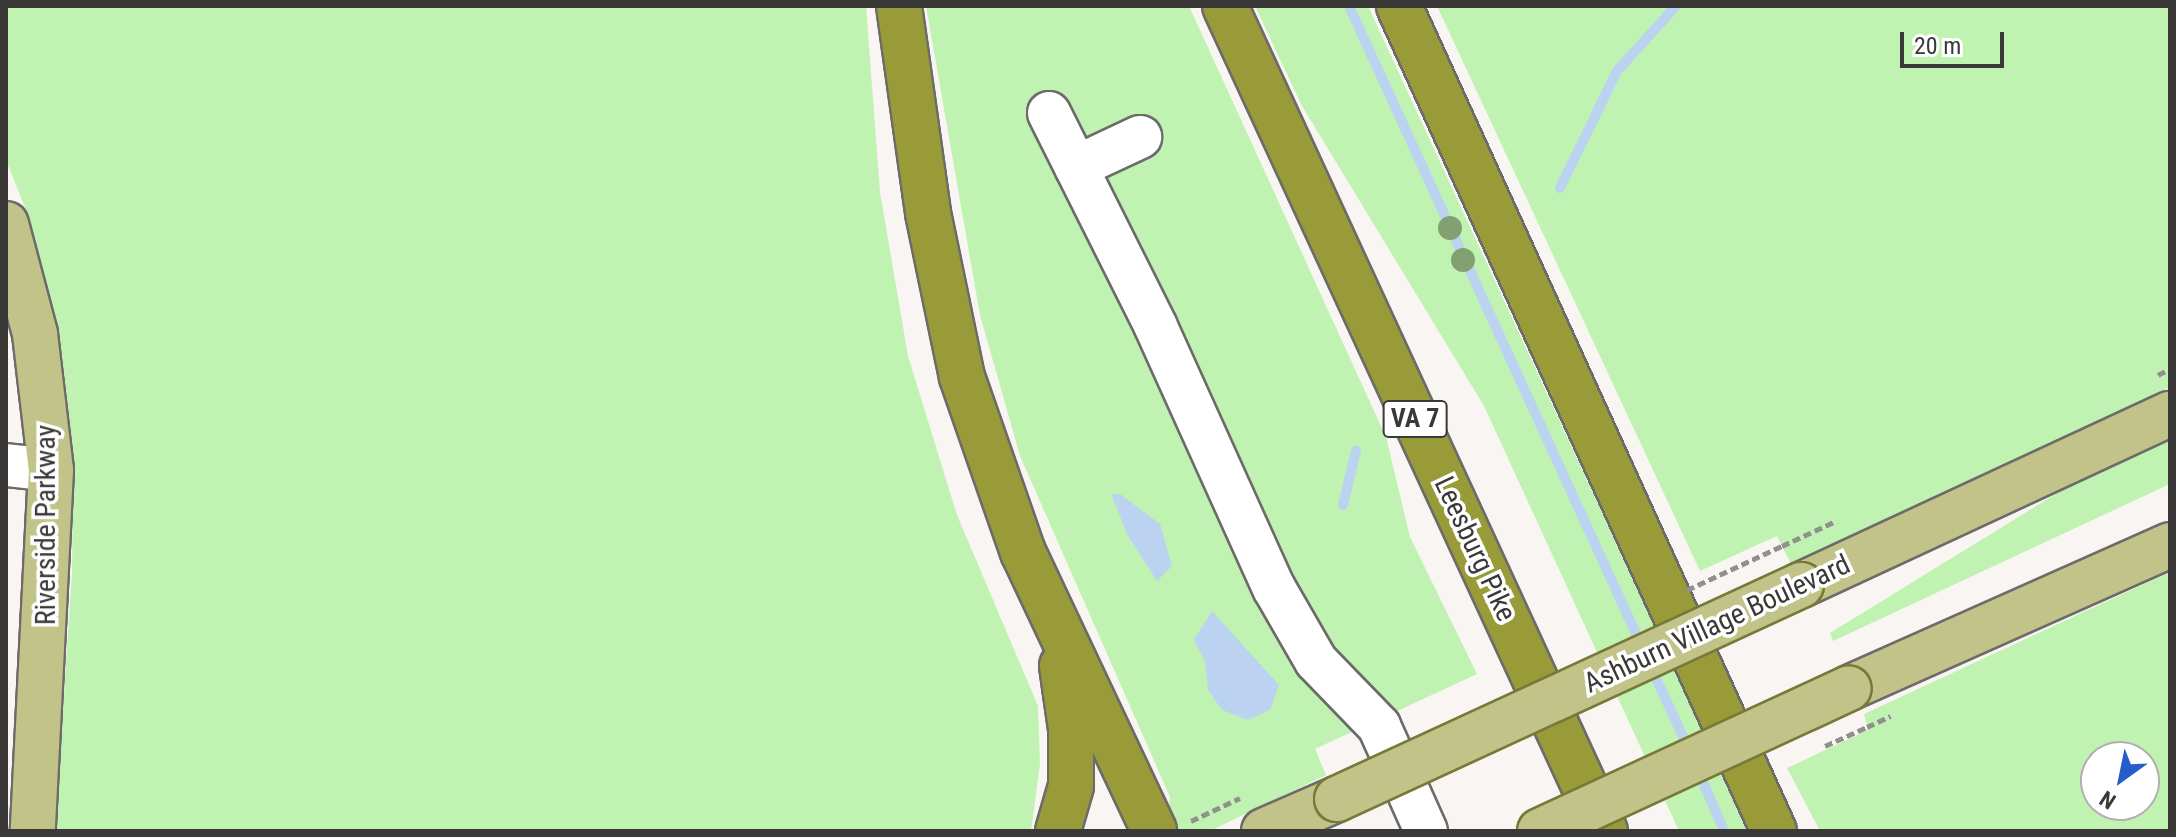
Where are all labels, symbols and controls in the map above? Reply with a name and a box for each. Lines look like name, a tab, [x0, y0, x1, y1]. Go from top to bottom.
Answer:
scale bar	[1904, 16, 2008, 66]
text: 20 m	[1914, 32, 1961, 60]
road number: VA 7	[1381, 397, 1449, 441]
street label: Riverside Parkway	[29, 425, 63, 625]
street label: Leesburg Pike	[1427, 471, 1523, 627]
street label: Ashburn Village Boulevard	[1579, 548, 1855, 700]
north arrow	[2080, 741, 2160, 821]
text: N	[2095, 786, 2120, 814]

